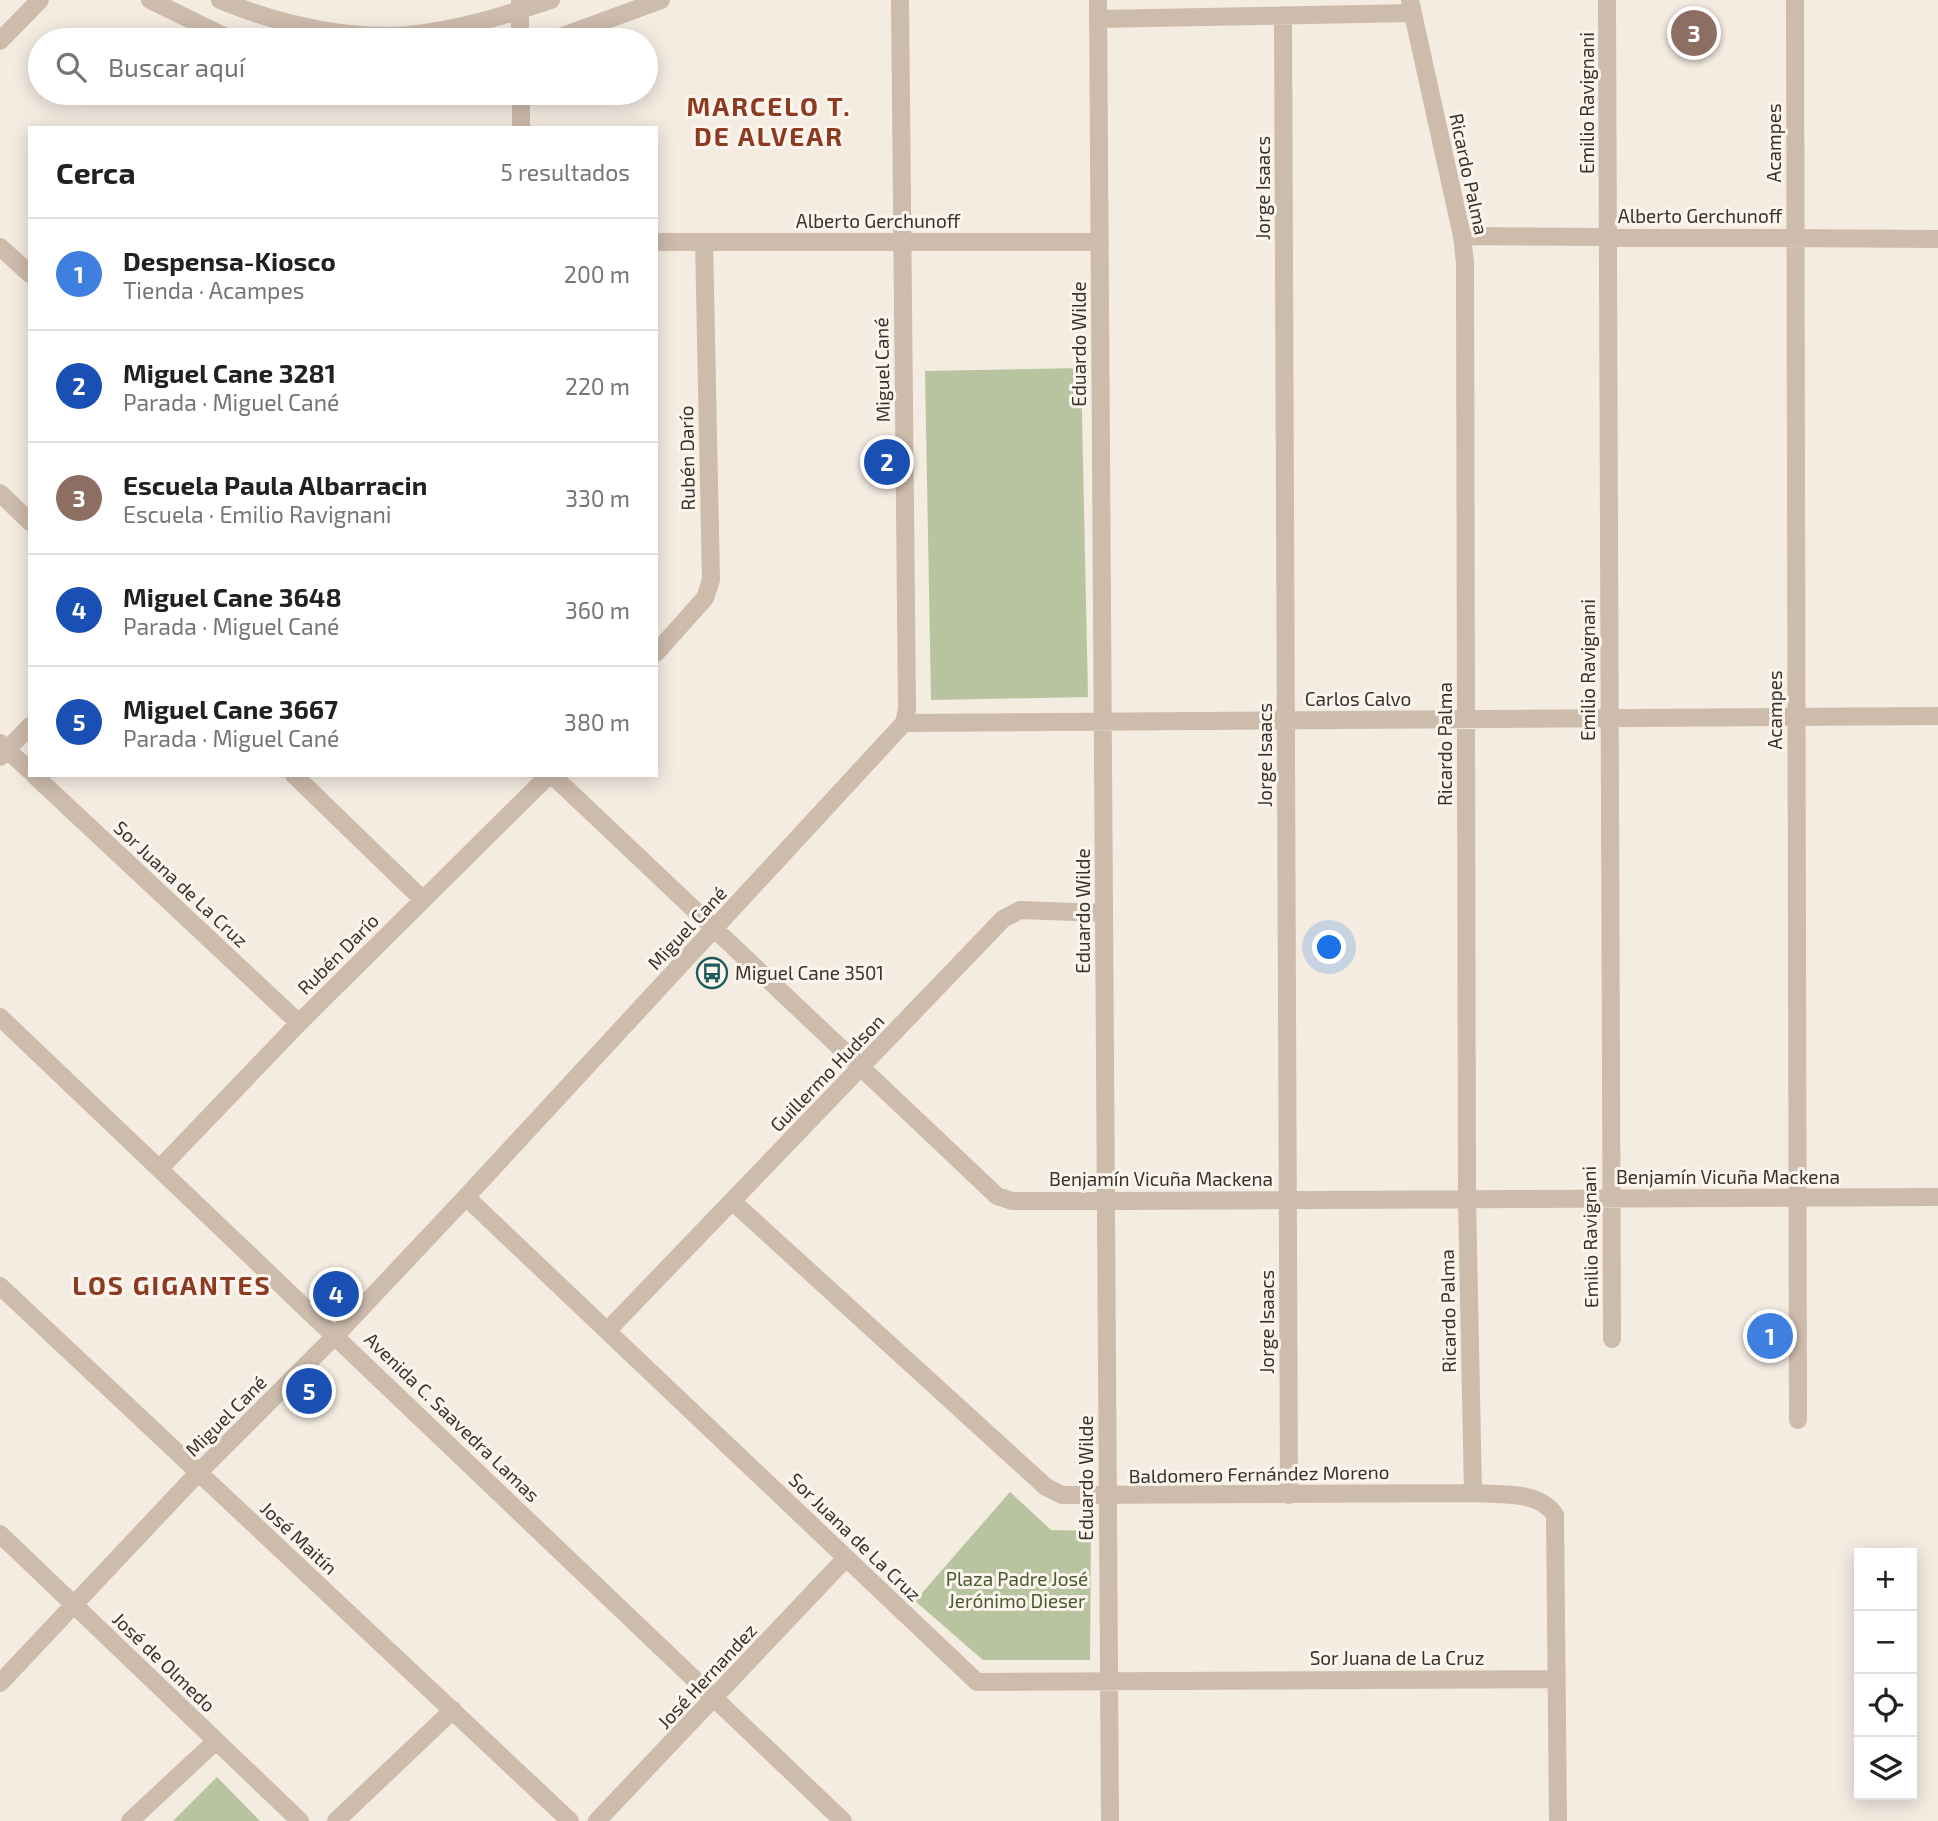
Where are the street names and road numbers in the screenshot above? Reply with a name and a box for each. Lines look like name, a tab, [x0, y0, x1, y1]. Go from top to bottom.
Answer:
street label: Emilio Ravignani	[1575, 32, 1598, 174]
street label: Acampes	[1762, 103, 1785, 183]
street label: Ricardo Palma	[1445, 111, 1494, 237]
street label: Jorge Isaacs	[1251, 136, 1274, 240]
street label: Alberto Gerchunoff	[1618, 204, 1783, 227]
street label: Alberto Gerchunoff	[796, 209, 961, 232]
street label: Eduardo Wilde	[1067, 281, 1090, 407]
street label: Miguel Cané	[869, 317, 894, 423]
street label: Rubén Darío	[674, 405, 699, 511]
street label: Emilio Ravignani	[1576, 599, 1599, 741]
street label: Acampes	[1763, 670, 1786, 750]
street label: Ricardo Palma	[1433, 682, 1456, 806]
street label: Carlos Calvo	[1305, 687, 1411, 710]
street label: Jorge Isaacs	[1253, 703, 1276, 807]
street label: Sor Juana de La Cruz	[110, 816, 253, 952]
street label: Eduardo Wilde	[1071, 848, 1094, 974]
street label: Miguel Cané	[642, 881, 731, 974]
street label: Rubén Darío	[292, 908, 383, 999]
street label: Guillermo Hudson	[765, 1009, 888, 1136]
street label: Benjamín Vicuña Mackena	[1616, 1165, 1840, 1188]
street label: Emilio Ravignani	[1577, 1166, 1602, 1308]
street label: Benjamín Vicuña Mackena	[1049, 1167, 1273, 1190]
street label: Ricardo Palma	[1435, 1249, 1460, 1373]
street label: Jorge Isaacs	[1255, 1270, 1278, 1374]
street label: Avenida C. Saavedra Lamas	[360, 1327, 545, 1506]
street label: Miguel Cané	[180, 1370, 271, 1461]
street label: Eduardo Wilde	[1074, 1415, 1097, 1541]
street label: Baldomero Fernández Moreno	[1128, 1460, 1390, 1487]
street label: Sor Juana de La Cruz	[785, 1468, 926, 1606]
street label: José Maitín	[256, 1496, 342, 1579]
street label: José de Olmedo	[108, 1607, 220, 1716]
street label: José Hernandez	[652, 1618, 761, 1733]
street label: Sor Juana de La Cruz	[1310, 1646, 1484, 1669]

